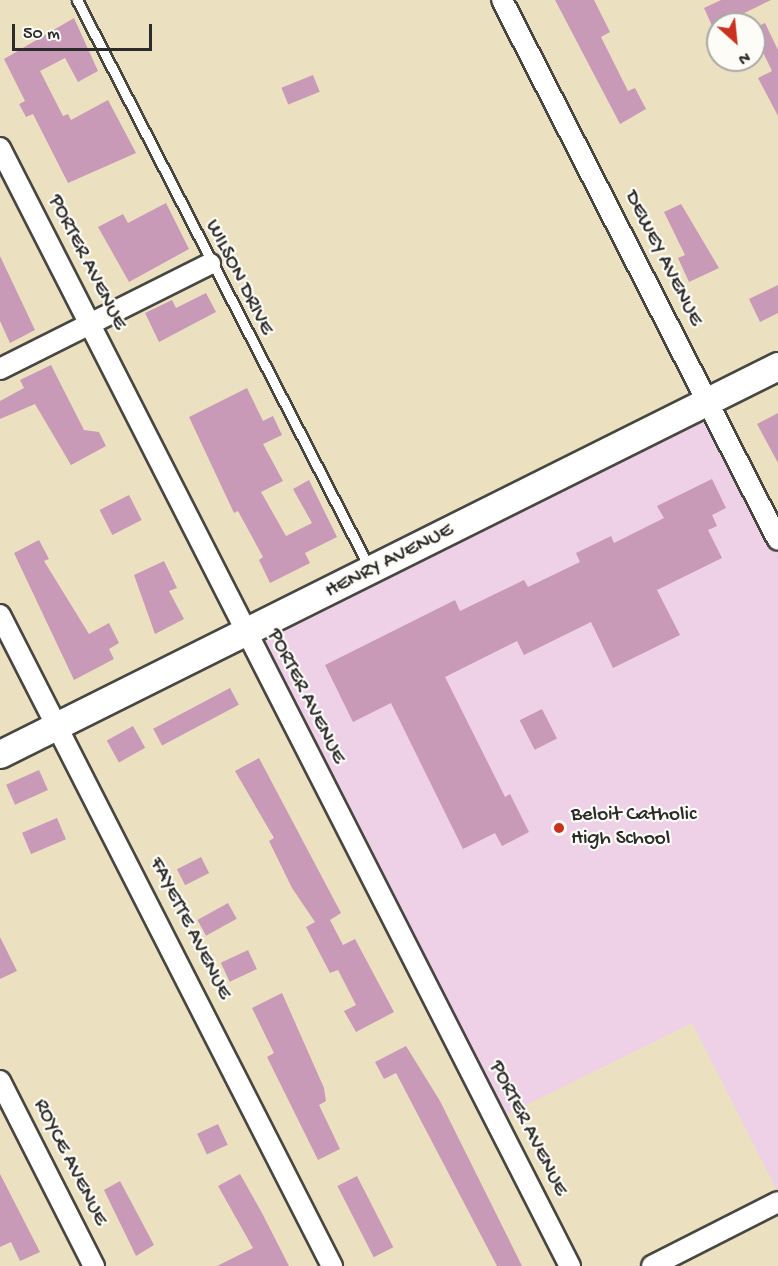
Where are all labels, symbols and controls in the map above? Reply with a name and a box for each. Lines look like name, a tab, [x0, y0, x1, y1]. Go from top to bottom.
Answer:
scale bar	[15, 12, 154, 50]
north arrow	[706, 12, 766, 72]
text: 50 m	[23, 24, 60, 45]
text: N	[735, 46, 752, 68]
street label: DEWEY AVENUE	[617, 187, 707, 331]
street label: PORTER AVENUE	[41, 191, 131, 335]
street label: WILSON DRIVE	[198, 216, 278, 340]
street label: HENRY AVENUE	[322, 519, 458, 605]
street label: PORTER AVENUE	[260, 625, 350, 769]
place label: Beloit Catholic High School	[571, 803, 696, 853]
marker: Beloit Catholic High School	[552, 821, 566, 835]
street label: FAYETTE AVENUE	[142, 854, 236, 1004]
street label: PORTER AVENUE	[482, 1057, 572, 1201]
street label: ROYCE AVENUE	[26, 1095, 112, 1231]

